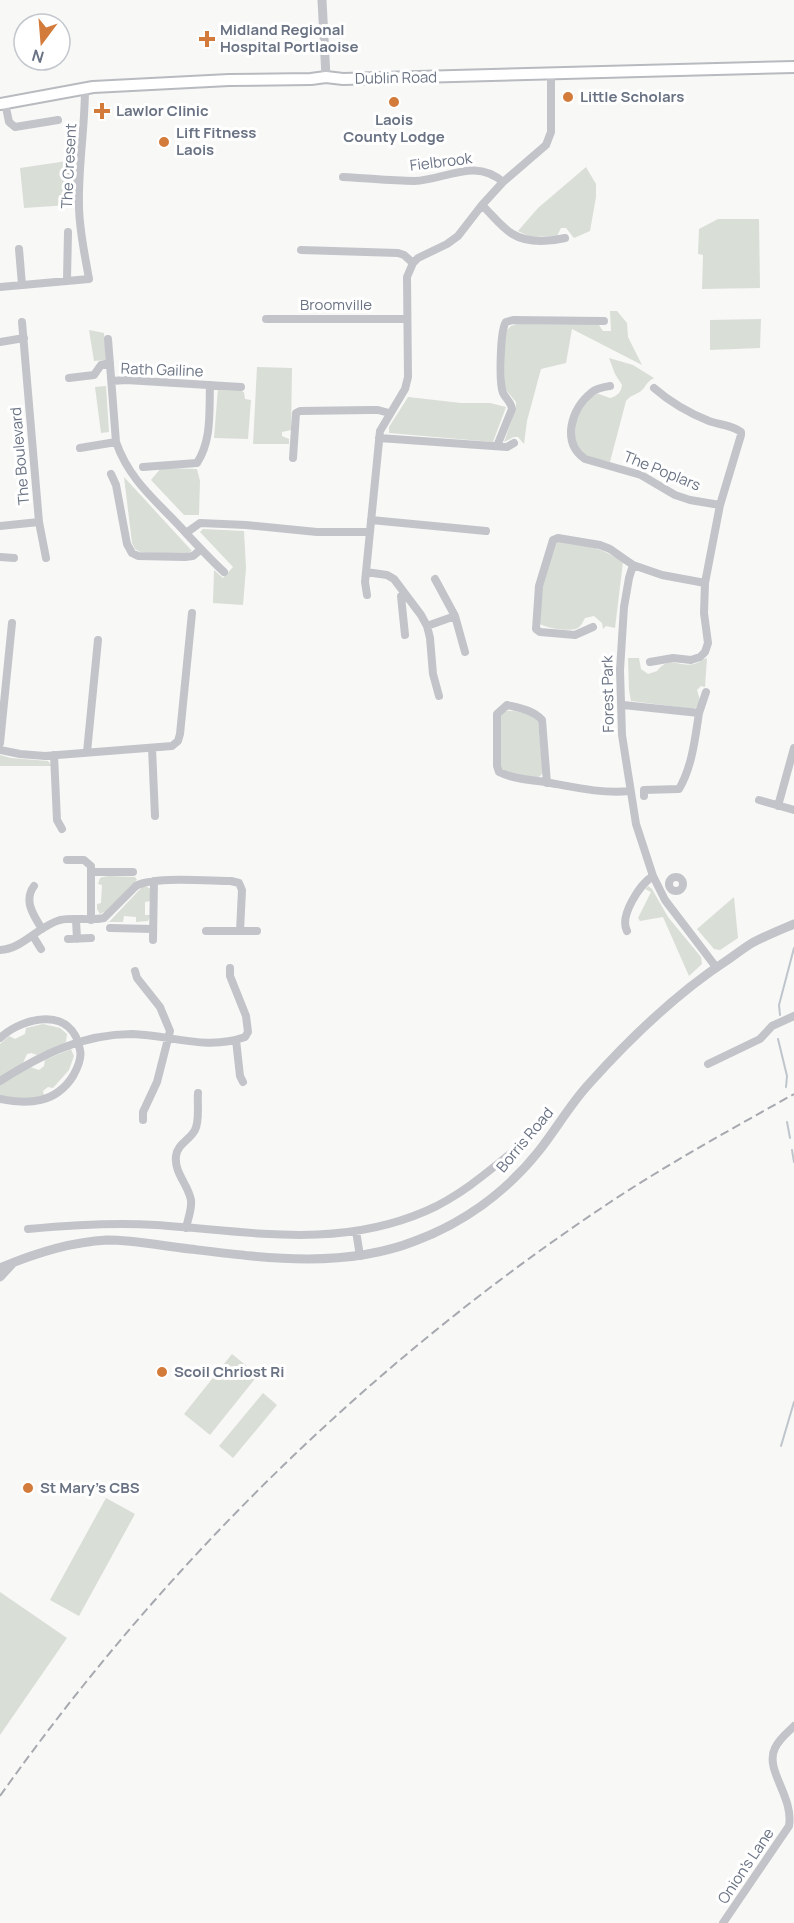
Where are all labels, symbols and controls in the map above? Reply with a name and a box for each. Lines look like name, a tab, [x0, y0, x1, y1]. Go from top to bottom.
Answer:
north arrow	[12, 12, 72, 72]
place label: Midland Regional Hospital Portlaoise	[220, 19, 359, 57]
marker: Midland Regional Hospital Portlaoise	[198, 30, 216, 48]
text: N	[29, 44, 46, 69]
street label: Dublin Road	[355, 66, 437, 89]
place label: Little Scholars	[580, 86, 684, 107]
marker: Little Scholars	[561, 90, 575, 104]
marker: Laois County Lodge	[387, 95, 401, 109]
place label: Lawlor Clinic	[116, 100, 209, 121]
marker: Lawlor Clinic	[93, 102, 111, 120]
place label: Laois County Lodge	[343, 109, 445, 147]
place label: Lift Fitness Laois	[176, 122, 256, 160]
street label: The Cresent	[56, 123, 81, 209]
marker: Lift Fitness Laois	[157, 135, 171, 149]
street label: Fielbrook	[409, 147, 474, 176]
street label: Broomville	[300, 294, 372, 315]
street label: Rath Gailine	[120, 358, 204, 381]
street label: The Boulevard	[5, 406, 34, 506]
street label: The Poplars	[621, 446, 704, 496]
street label: Forest Park	[596, 655, 619, 733]
street label: Borris Road	[491, 1103, 558, 1177]
place label: Scoil Chriost Ri	[174, 1361, 284, 1382]
marker: Scoil Chriost Ri	[155, 1365, 169, 1379]
place label: St Mary's CBS	[40, 1477, 140, 1498]
marker: St Mary's CBS	[21, 1481, 35, 1495]
street label: Onion's Lane	[713, 1824, 779, 1908]

